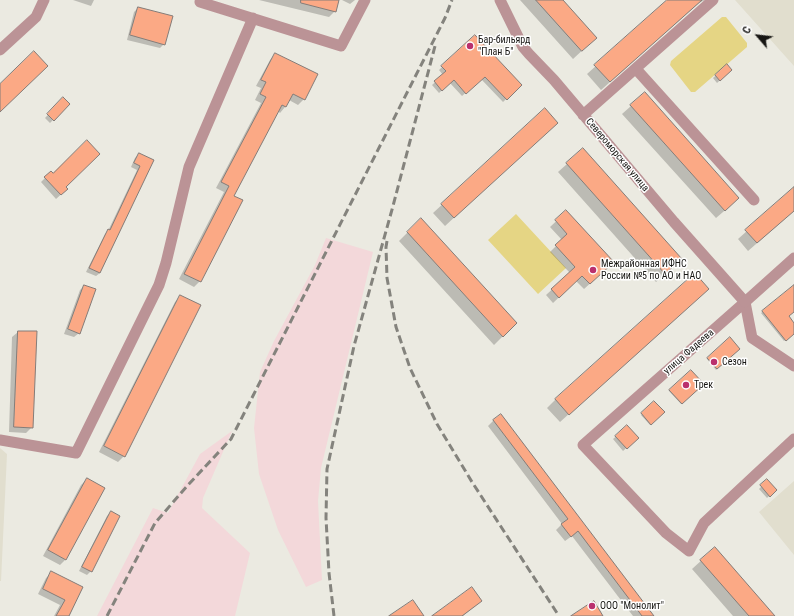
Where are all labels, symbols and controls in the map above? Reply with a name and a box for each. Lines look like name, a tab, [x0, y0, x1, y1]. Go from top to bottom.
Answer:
north arrow	[738, 16, 778, 56]
text: С	[740, 24, 754, 36]
place label: Бар-бильярд "План Б"	[478, 34, 530, 58]
marker: Бар-бильярд "План Б"	[465, 41, 475, 51]
street label: Североморская улица	[583, 116, 651, 194]
place label: Межрайонная ИФНС России №5 по АО и НАО	[601, 258, 701, 282]
marker: Межрайонная ИФНС России №5 по АО и НАО	[588, 265, 598, 275]
street label: улица Фадеева	[661, 327, 717, 377]
place label: Сезон	[722, 356, 747, 368]
marker: Сезон	[709, 357, 719, 367]
place label: Трек	[694, 379, 713, 391]
marker: Трек	[681, 380, 691, 390]
place label: ООО "Монолит"	[600, 600, 664, 612]
marker: ООО "Монолит"	[587, 601, 597, 611]

